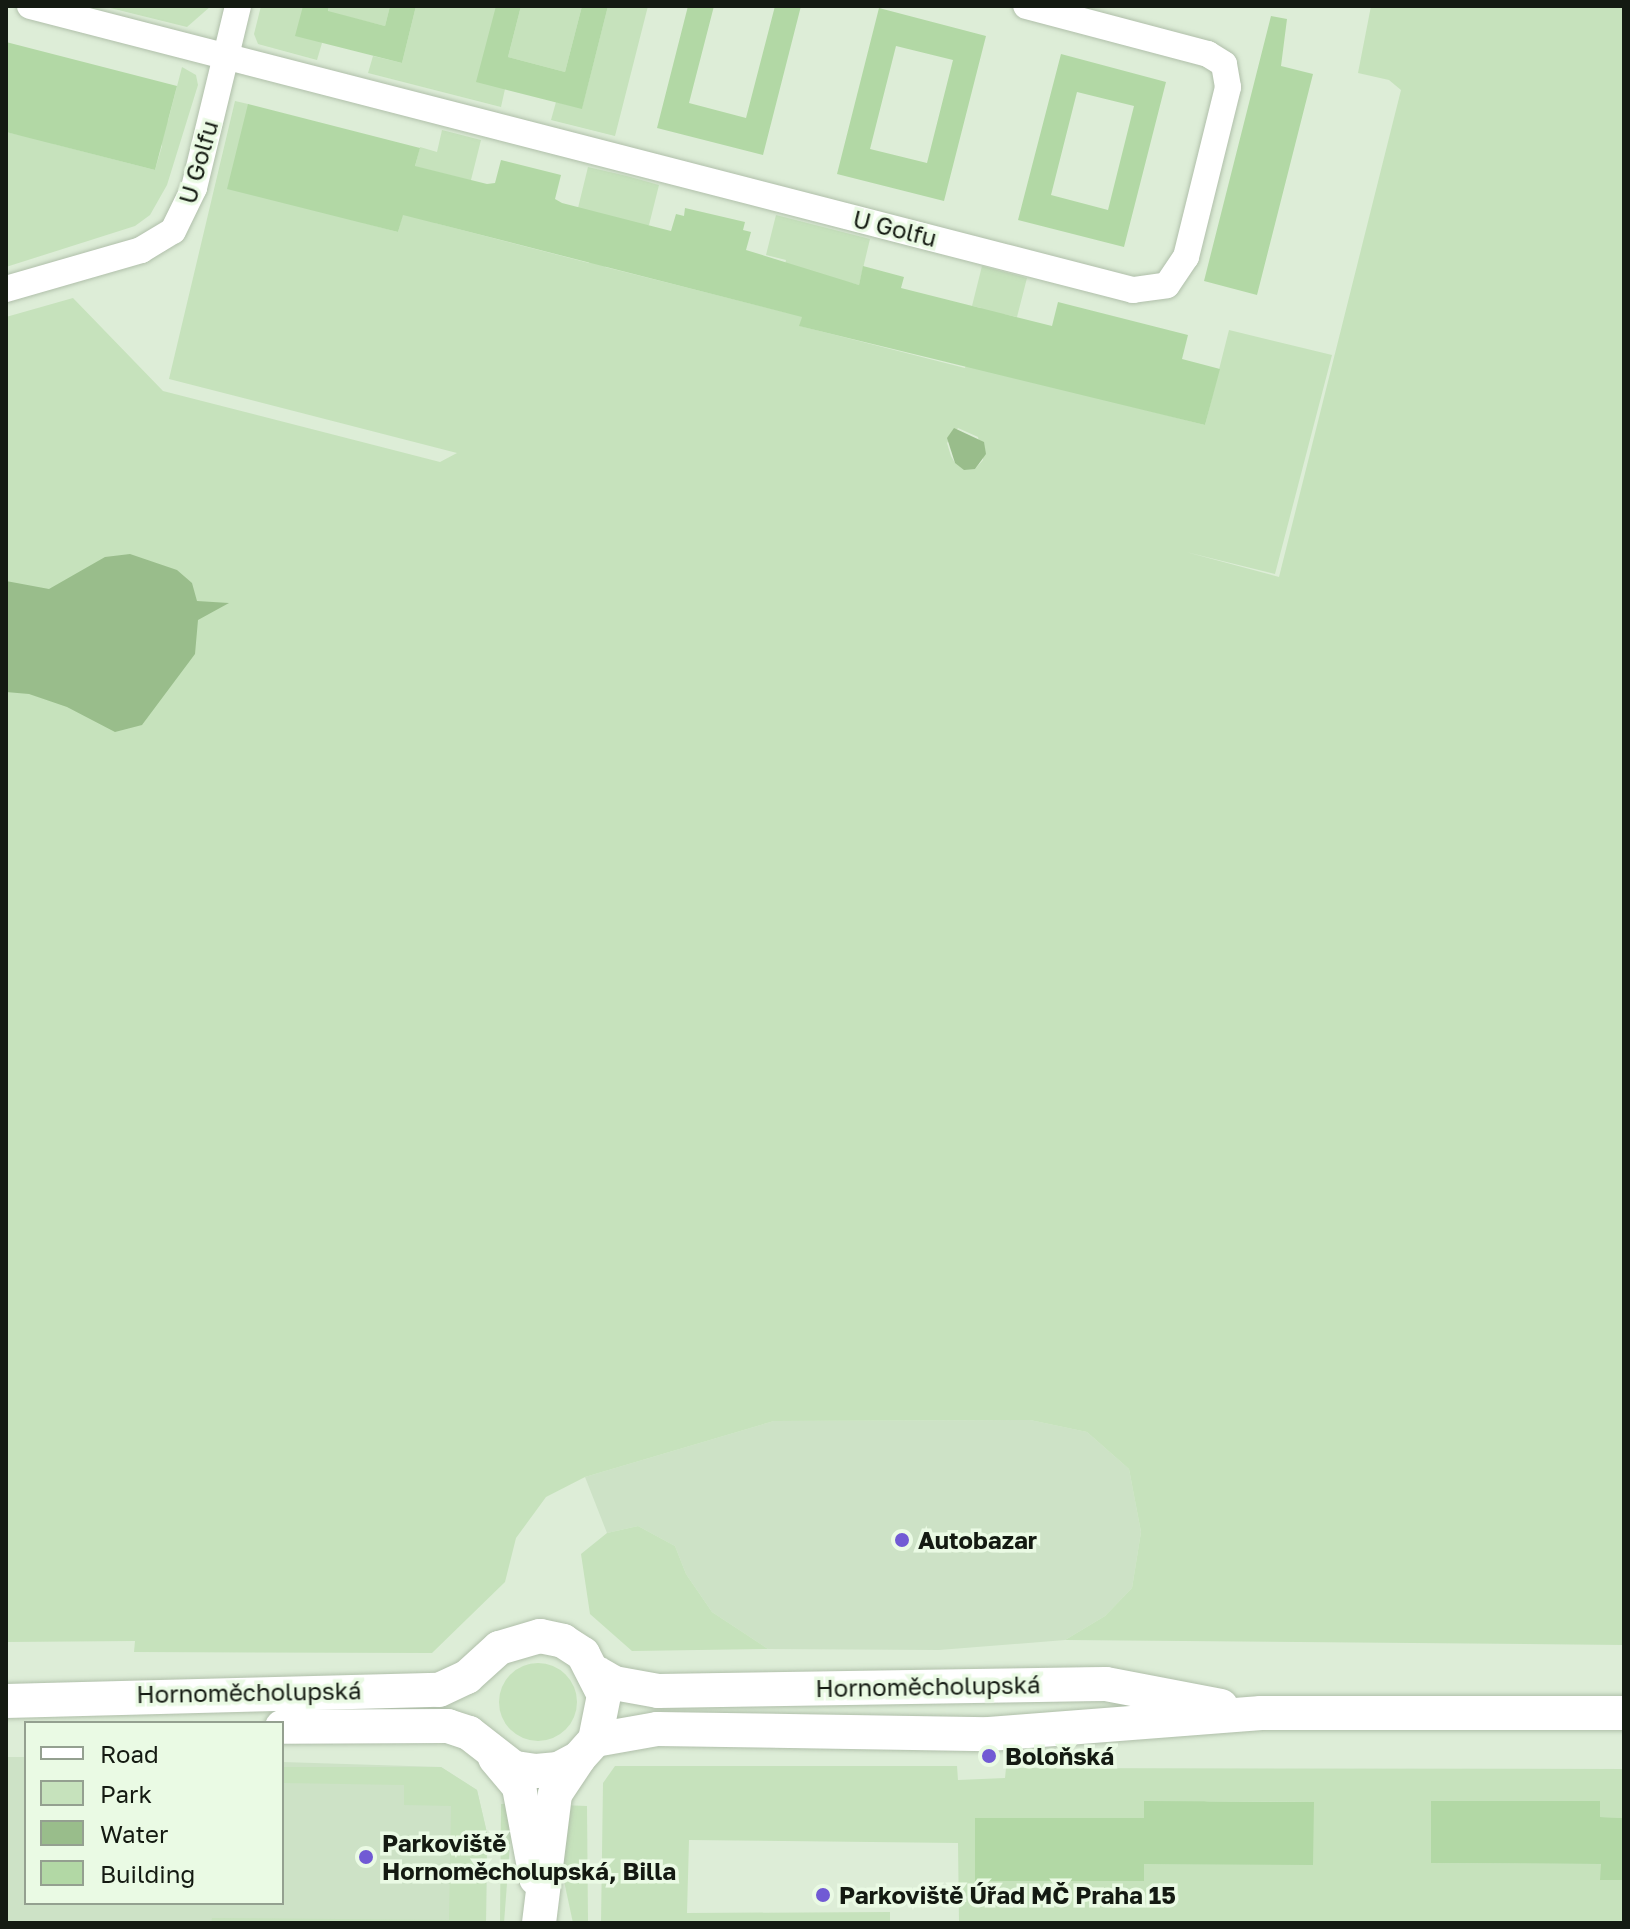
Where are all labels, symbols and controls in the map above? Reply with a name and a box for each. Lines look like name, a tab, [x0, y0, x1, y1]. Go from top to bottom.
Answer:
street label: U Golfu	[172, 117, 224, 207]
street label: U Golfu	[850, 204, 940, 252]
place label: Autobazar	[918, 1526, 1037, 1554]
marker: Autobazar	[893, 1531, 911, 1549]
street label: Hornoměcholupská	[815, 1670, 1041, 1702]
street label: Hornoměcholupská	[136, 1676, 362, 1708]
legend	[24, 1721, 284, 1905]
text: Road	[100, 1739, 159, 1768]
place label: Boloňská	[1005, 1742, 1114, 1770]
marker: Boloňská	[980, 1747, 998, 1765]
text: Park	[100, 1779, 152, 1808]
text: Water	[100, 1819, 168, 1848]
place label: Parkoviště Hornoměcholupská, Billa	[382, 1829, 676, 1885]
marker: Parkoviště Hornoměcholupská, Billa	[357, 1848, 375, 1866]
text: Building	[100, 1859, 195, 1888]
place label: Parkoviště Úřad MČ Praha 15	[839, 1881, 1176, 1909]
marker: Parkoviště Úřad MČ Praha 15	[814, 1886, 832, 1904]

